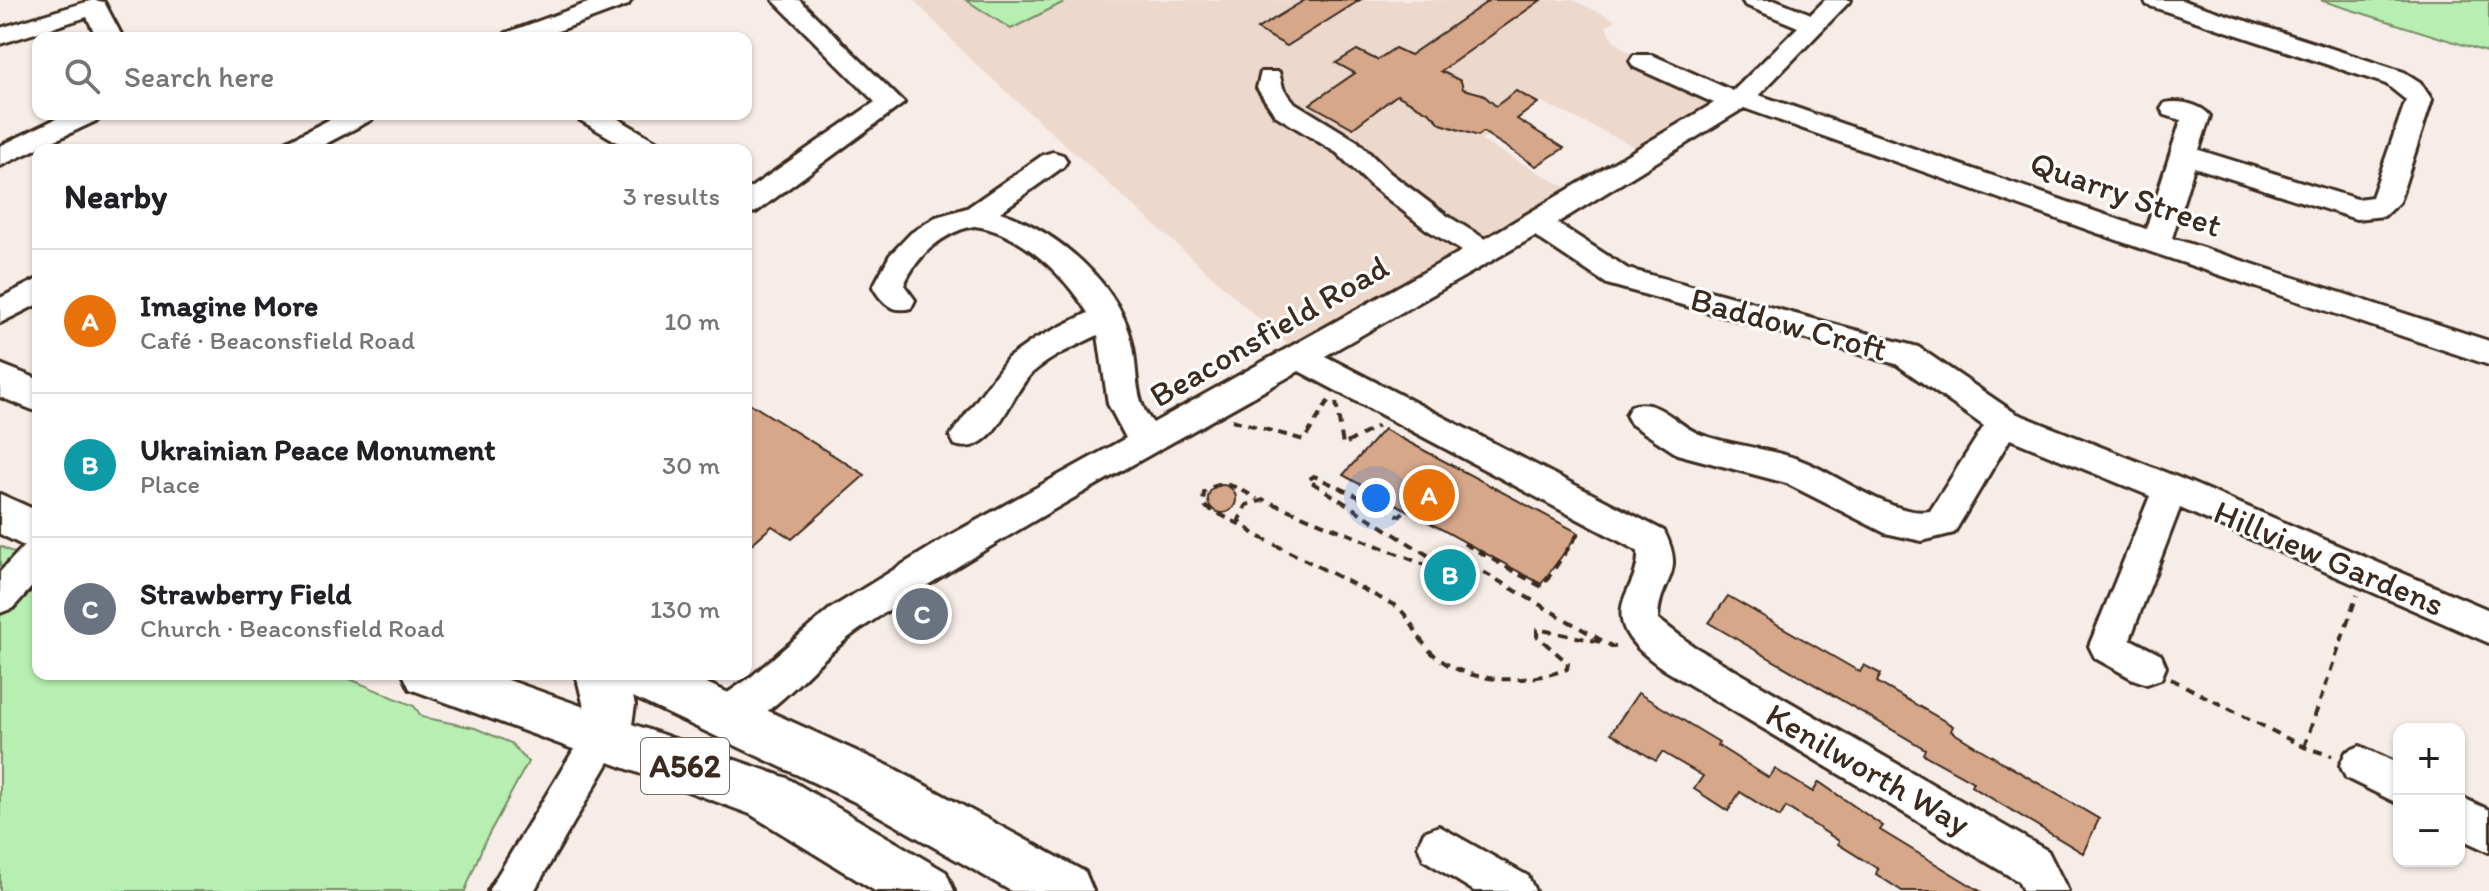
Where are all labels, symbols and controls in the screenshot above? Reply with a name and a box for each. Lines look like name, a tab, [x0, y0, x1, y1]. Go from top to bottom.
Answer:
search box	[32, 32, 752, 120]
icon: search	[60, 54, 104, 98]
text: Search here	[124, 58, 274, 95]
street label: Quarry Street	[2025, 142, 2227, 246]
text: Nearby	[64, 176, 167, 217]
text: 3 results	[623, 180, 720, 212]
street label: Beaconsfield Road	[1142, 246, 1396, 416]
street label: Baddow Croft	[1686, 278, 1892, 370]
text: Imagine More	[140, 287, 318, 324]
text: A	[82, 305, 98, 337]
text: 10 m	[664, 305, 720, 337]
text: Café · Beaconsfield Road	[140, 324, 415, 356]
text: Ukrainian Peace Monument	[140, 431, 496, 468]
text: B	[82, 449, 98, 481]
text: 30 m	[662, 449, 720, 481]
pin: A	[1403, 465, 1455, 525]
text: Place	[140, 468, 200, 500]
your location	[1356, 478, 1396, 518]
street label: Hillview Gardens	[2208, 491, 2450, 625]
pin: B	[1424, 545, 1476, 605]
text: Strawberry Field	[140, 575, 352, 612]
pin: C	[896, 584, 948, 644]
text: C	[82, 593, 98, 625]
text: 130 m	[650, 593, 720, 625]
text: Church · Beaconsfield Road	[140, 612, 445, 644]
street label: Kenilworth Way	[1759, 694, 1977, 844]
map controls	[2393, 723, 2465, 867]
button: +	[2393, 723, 2465, 795]
road number: A562	[641, 738, 729, 794]
button: −	[2393, 795, 2465, 867]

